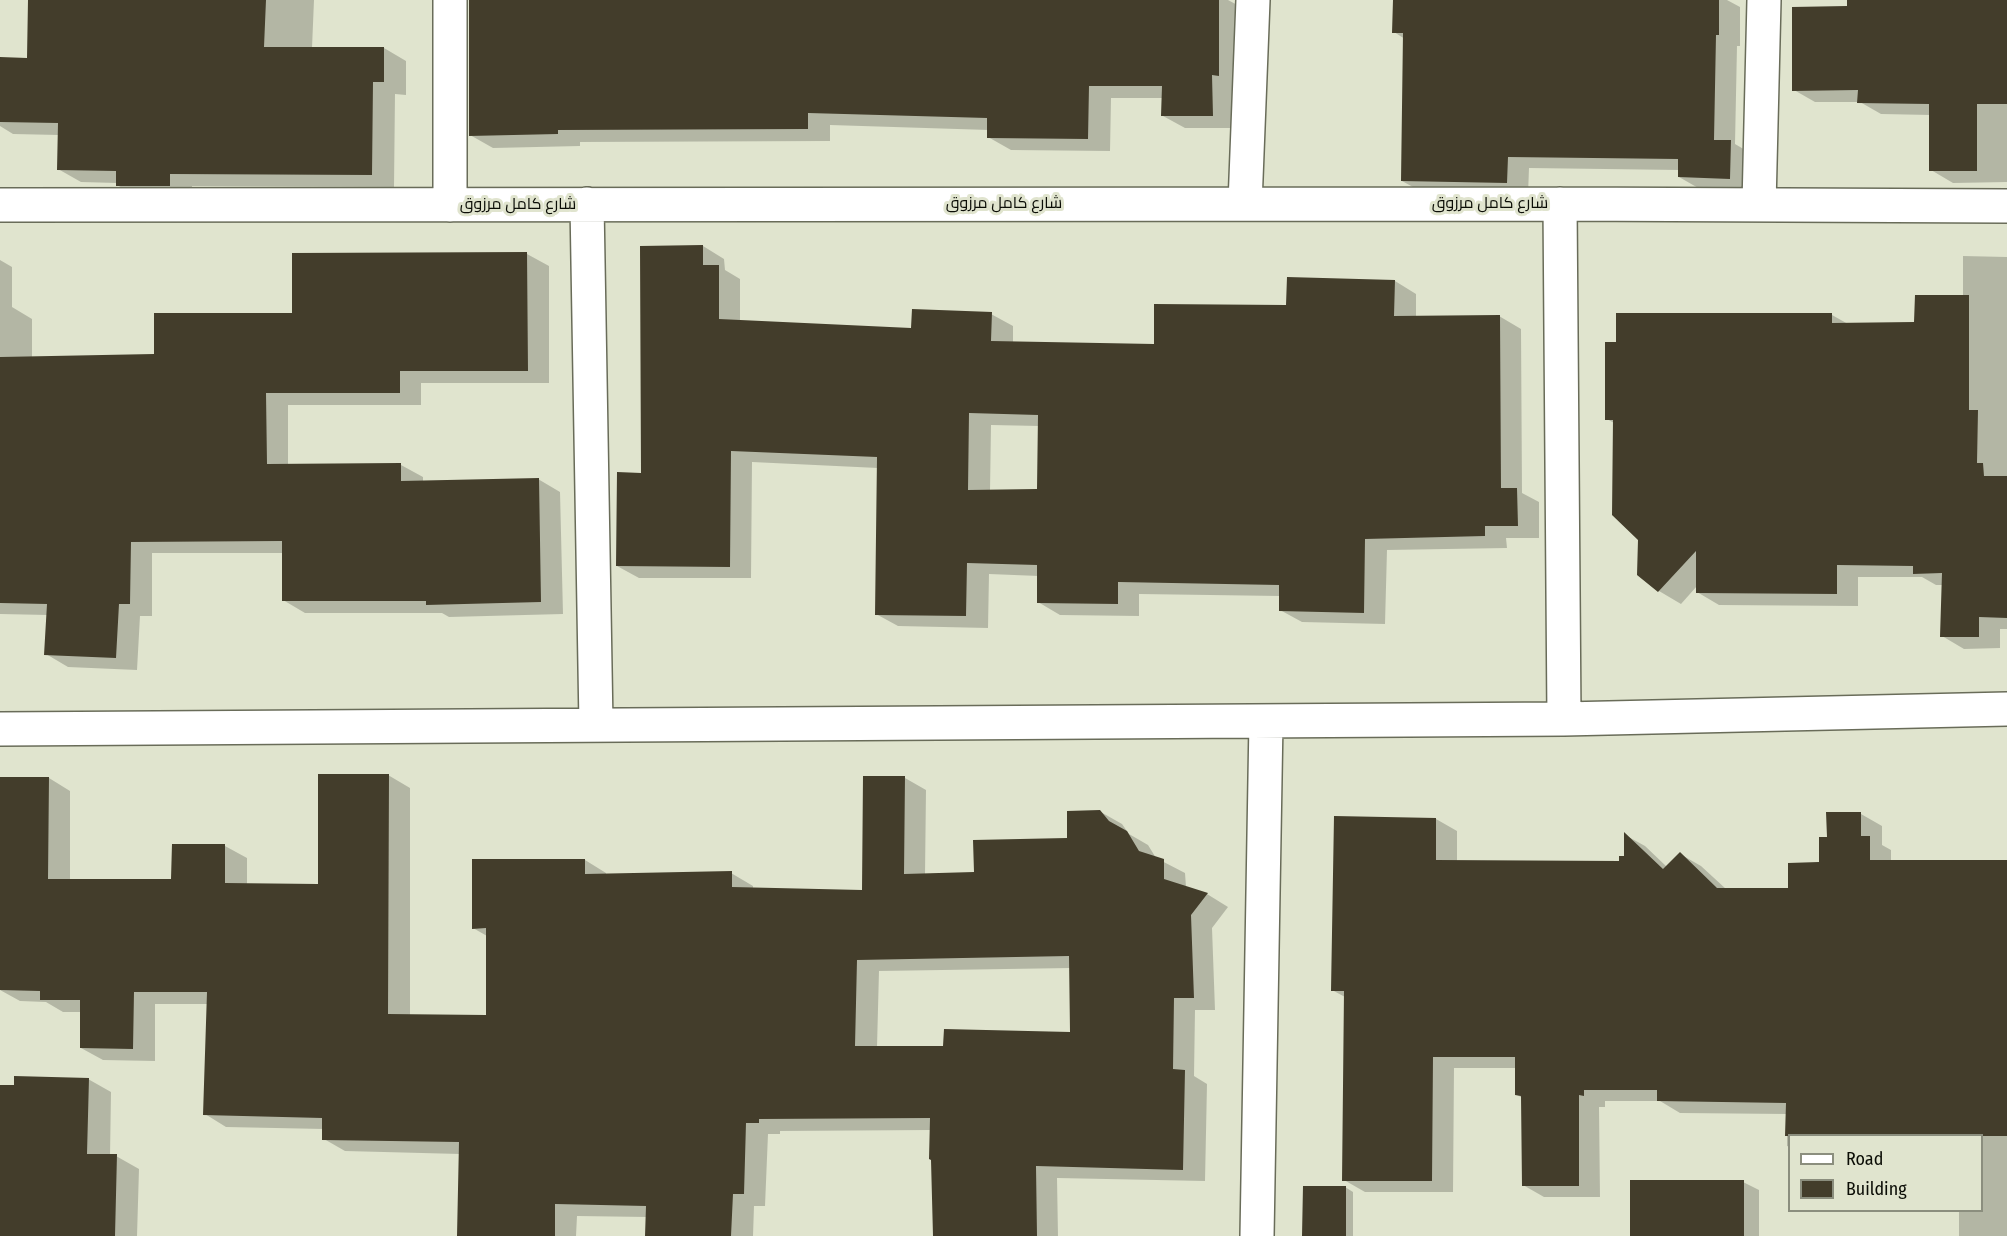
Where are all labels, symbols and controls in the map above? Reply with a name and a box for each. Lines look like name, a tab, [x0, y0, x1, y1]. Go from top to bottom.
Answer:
street label: شارع كامل مرزوق	[946, 194, 1062, 214]
street label: شارع كامل مرزوق	[1432, 194, 1548, 214]
street label: شارع كامل مرزوق	[460, 195, 576, 215]
legend	[1788, 1134, 1983, 1212]
text: Road	[1846, 1148, 1883, 1170]
text: Building	[1846, 1178, 1907, 1200]

